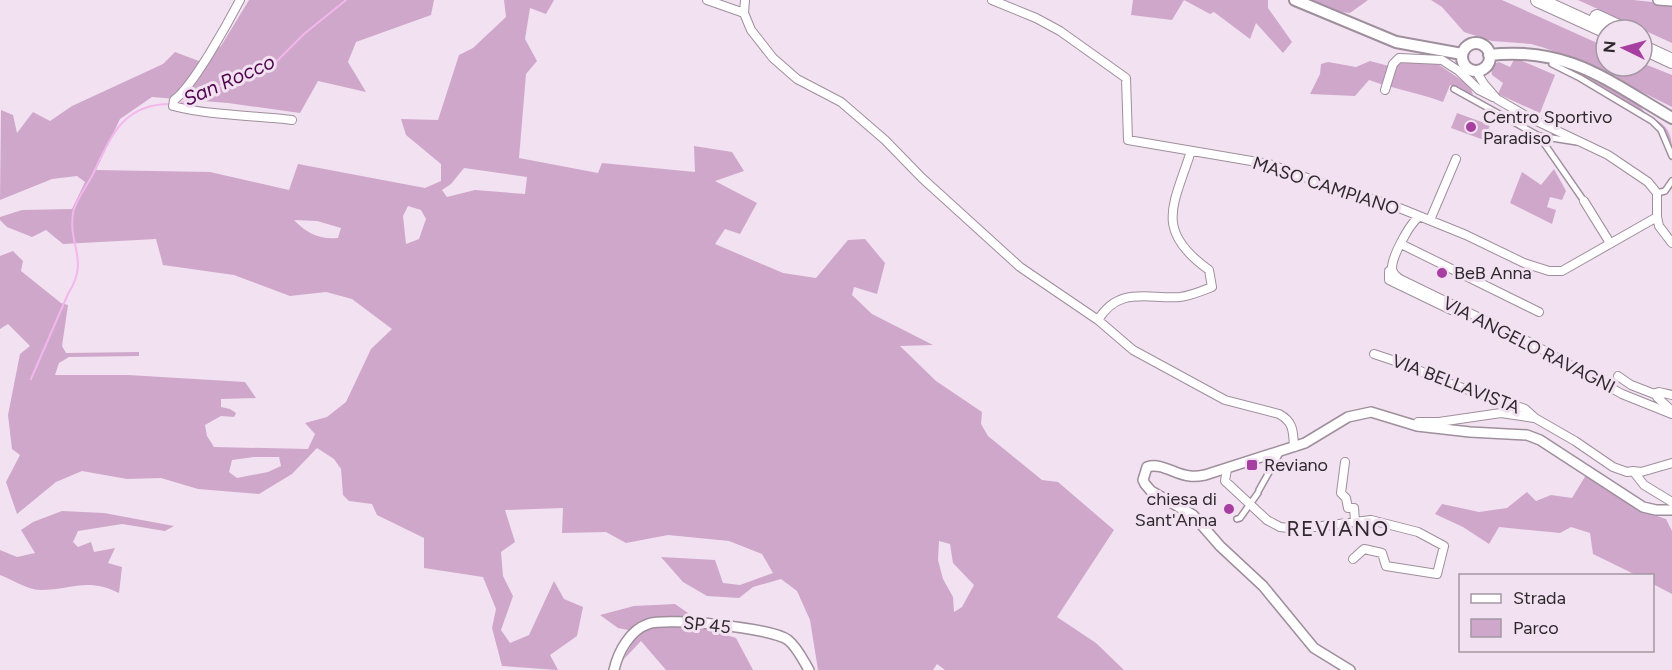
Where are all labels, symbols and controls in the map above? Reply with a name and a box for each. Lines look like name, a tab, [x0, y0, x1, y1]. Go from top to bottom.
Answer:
north arrow	[1594, 18, 1654, 78]
text: N	[1600, 40, 1620, 54]
water label: San Rocco	[180, 49, 279, 111]
place label: Centro Sportivo Paradiso	[1483, 106, 1612, 149]
marker: Centro Sportivo Paradiso	[1464, 120, 1478, 134]
street label: MASO CAMPIANO	[1250, 152, 1402, 220]
place label: BeB Anna	[1454, 262, 1532, 284]
marker: BeB Anna	[1435, 266, 1449, 280]
street label: VIA ANGELO RAVAGNI	[1439, 292, 1619, 398]
street label: VIA BELLAVISTA	[1389, 350, 1523, 418]
place label: Reviano	[1264, 454, 1328, 476]
marker: Reviano	[1245, 458, 1259, 472]
place label: chiesa di Sant'Anna	[1135, 488, 1217, 531]
marker: chiesa di Sant'Anna	[1222, 502, 1236, 516]
district label: REVIANO	[1286, 516, 1390, 541]
legend	[1459, 574, 1654, 652]
text: Strada	[1513, 587, 1566, 609]
street label: SP 45	[682, 612, 732, 638]
text: Parco	[1513, 617, 1559, 639]

